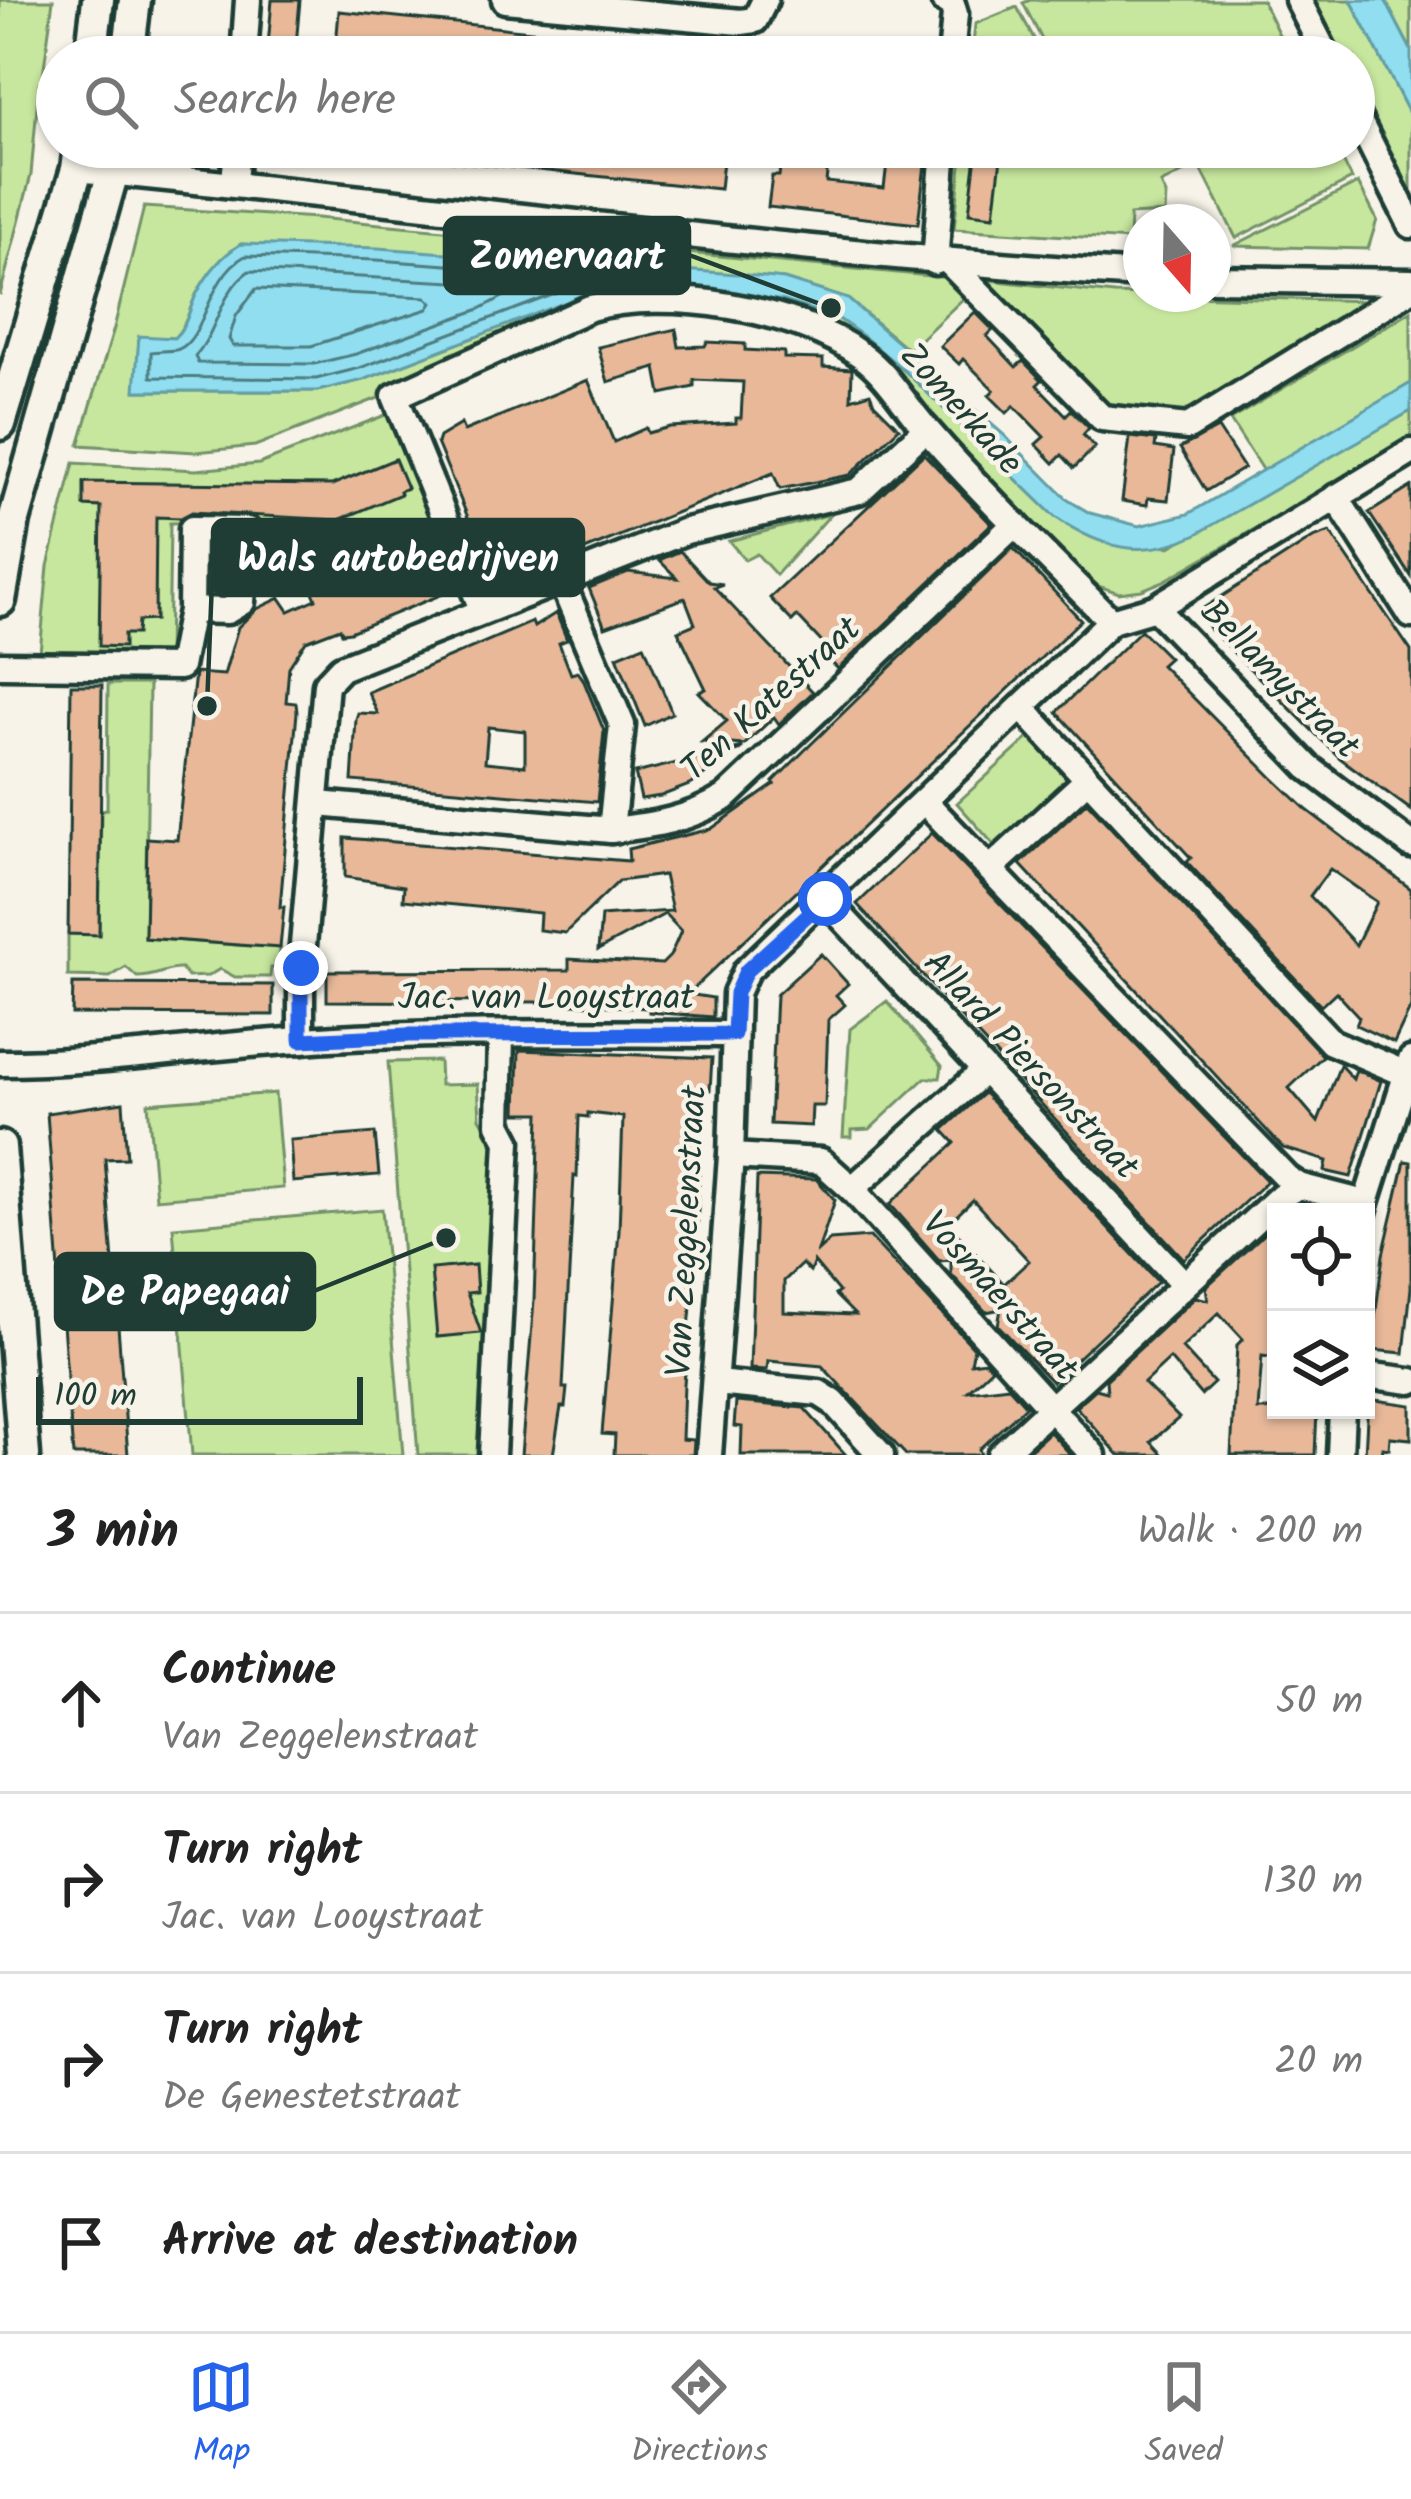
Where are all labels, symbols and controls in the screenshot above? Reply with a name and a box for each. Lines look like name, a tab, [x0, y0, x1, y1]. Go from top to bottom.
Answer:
search box	[36, 36, 1375, 168]
text: Search here	[174, 66, 396, 138]
icon: search	[78, 69, 144, 135]
north arrow	[1123, 204, 1231, 312]
callout: Zomervaart	[445, 218, 689, 293]
text: Zomervaart	[469, 228, 665, 290]
street label: Zomerkade	[884, 330, 1036, 490]
callout: Wals autobedrijven	[213, 520, 583, 595]
text: Wals autobedrijven	[237, 530, 559, 592]
street label: Bellamystraat	[1185, 586, 1373, 774]
street label: Ten Katestraat	[669, 602, 876, 797]
route start	[798, 872, 852, 926]
street label: Allard Piersonstraat	[908, 938, 1153, 1195]
route end	[274, 941, 328, 995]
street label: Jac. van Looystraat	[398, 971, 695, 1028]
street label: Van Zeggelenstraat	[652, 1083, 724, 1378]
street label: Vosmaerstraat	[906, 1199, 1092, 1396]
map controls	[1267, 1203, 1375, 1419]
button: locate	[1267, 1203, 1375, 1311]
callout: De Papegaai	[56, 1254, 314, 1329]
text: De Papegaai	[80, 1264, 291, 1326]
button: layers	[1267, 1311, 1375, 1419]
scale bar	[36, 1371, 363, 1424]
text: 100 m	[54, 1371, 137, 1424]
text: 3 min	[48, 1493, 179, 1574]
text: Walk · 200 m	[1138, 1502, 1363, 1564]
text: Continue	[162, 1636, 336, 1708]
icon: ahead	[48, 1670, 114, 1736]
text: 50 m	[1276, 1672, 1363, 1734]
text: Van Zeggelenstraat	[162, 1708, 478, 1770]
text: Turn right	[162, 1816, 362, 1888]
icon: right	[48, 1850, 114, 1916]
text: 130 m	[1262, 1852, 1363, 1914]
text: Jac. van Looystraat	[162, 1888, 483, 1950]
text: Turn right	[162, 1996, 362, 2068]
icon: right	[48, 2030, 114, 2096]
text: 20 m	[1274, 2032, 1363, 2094]
text: De Genestetstraat	[162, 2068, 461, 2130]
text: Arrive at destination	[162, 2207, 578, 2279]
icon: arrive	[48, 2210, 114, 2276]
tab: Map	[188, 2354, 254, 2479]
tab: Directions	[631, 2354, 768, 2479]
tab: Saved	[1144, 2354, 1223, 2479]

